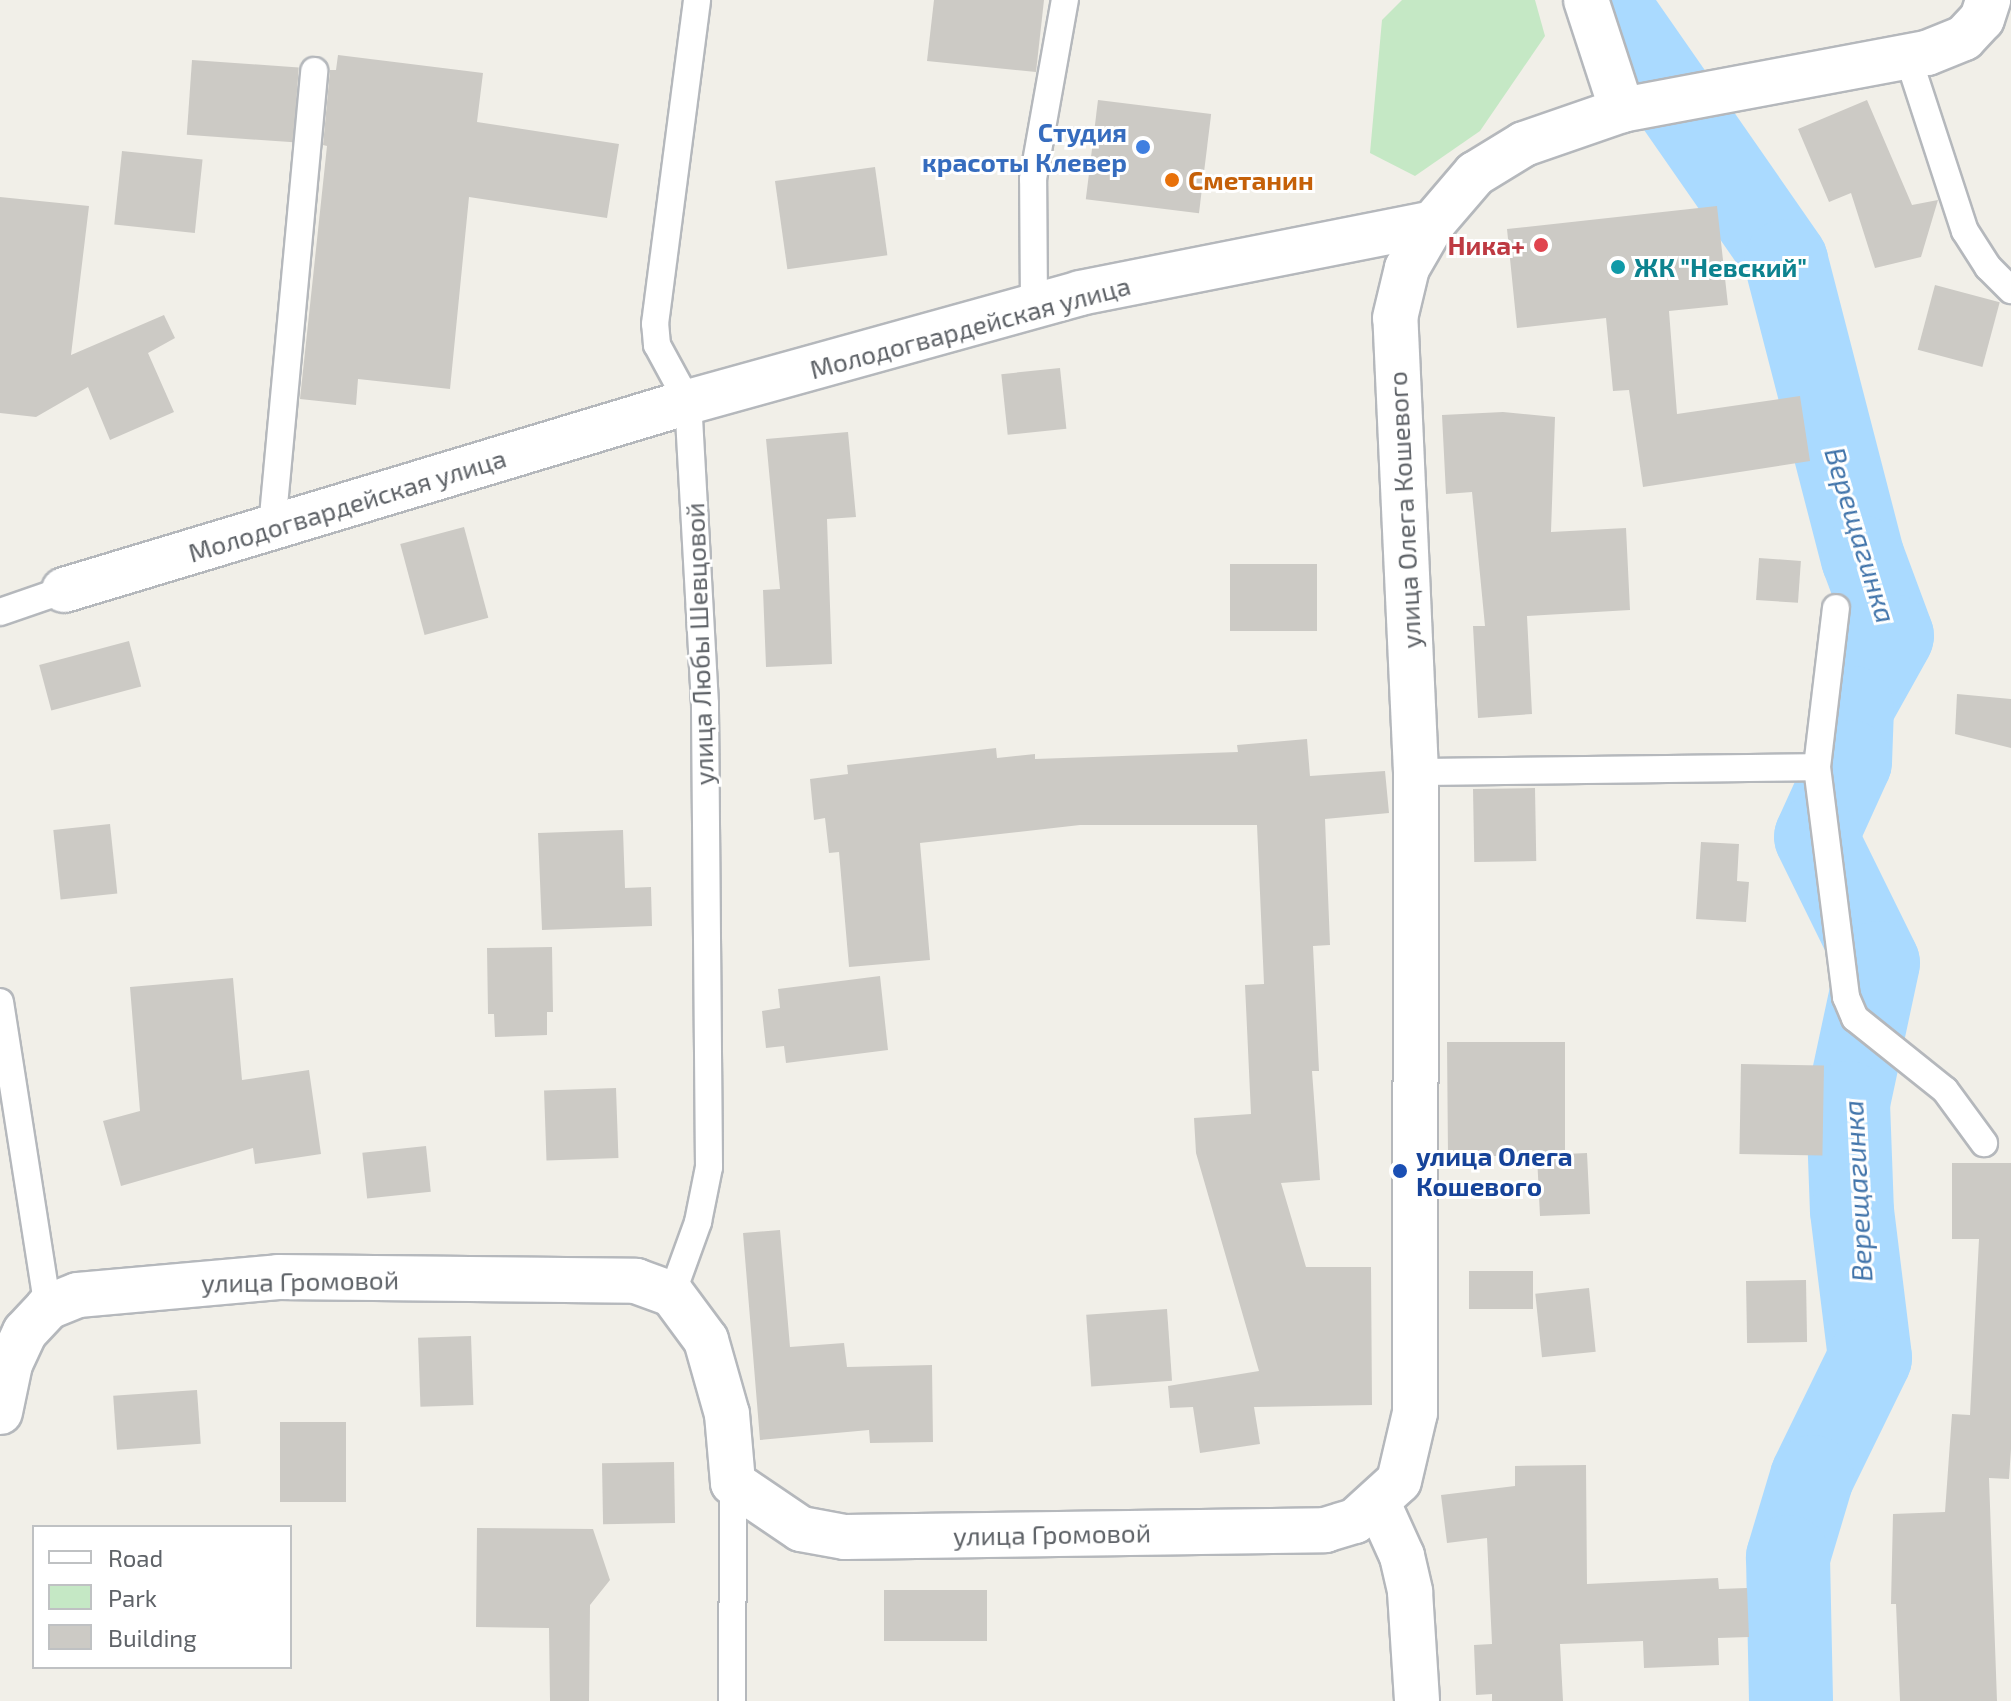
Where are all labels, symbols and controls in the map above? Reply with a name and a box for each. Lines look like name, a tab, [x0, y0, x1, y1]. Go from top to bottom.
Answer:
place label: Студия красоты Клевер	[922, 116, 1127, 178]
marker: Студия красоты Клевер	[1134, 138, 1152, 156]
place label: Сметанин	[1188, 164, 1314, 196]
marker: Сметанин	[1163, 171, 1181, 189]
place label: Ника+	[1448, 229, 1525, 261]
marker: Ника+	[1532, 236, 1550, 254]
place label: ЖК "Невский"	[1634, 251, 1807, 283]
marker: ЖК "Невский"	[1609, 258, 1627, 276]
street label: Молодогвардейская улица	[806, 269, 1134, 385]
street label: улица Олега Кошевого	[1381, 371, 1427, 649]
street label: Молодогвардейская улица	[184, 442, 510, 568]
water label: Верещагинка	[1818, 443, 1904, 627]
street label: улица Любы Шевцовой	[678, 502, 720, 786]
water label: Верещагинка	[1835, 1099, 1879, 1283]
place label: улица Олега Кошевого	[1416, 1140, 1573, 1202]
marker: улица Олега Кошевого	[1391, 1162, 1409, 1180]
street label: улица Громовой	[201, 1264, 399, 1298]
street label: улица Громовой	[953, 1517, 1151, 1551]
legend	[32, 1525, 292, 1669]
text: Road	[108, 1543, 163, 1572]
text: Park	[108, 1583, 157, 1612]
text: Building	[108, 1623, 197, 1652]

